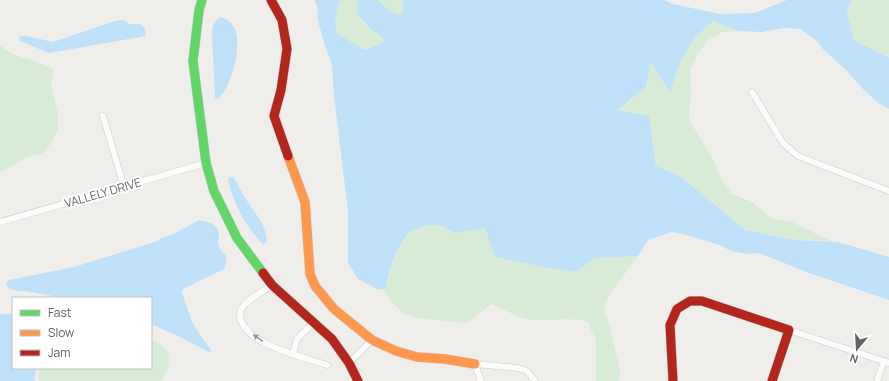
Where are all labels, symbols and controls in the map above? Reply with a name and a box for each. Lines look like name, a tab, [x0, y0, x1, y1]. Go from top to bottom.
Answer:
street label: VALLELY DRIVE	[62, 173, 143, 212]
legend	[12, 297, 152, 369]
text: Fast	[48, 304, 72, 321]
text: Slow	[48, 324, 74, 341]
north arrow	[837, 329, 877, 369]
one-way arrow	[252, 334, 263, 342]
text: Jam	[48, 344, 70, 361]
text: N	[848, 351, 860, 367]

